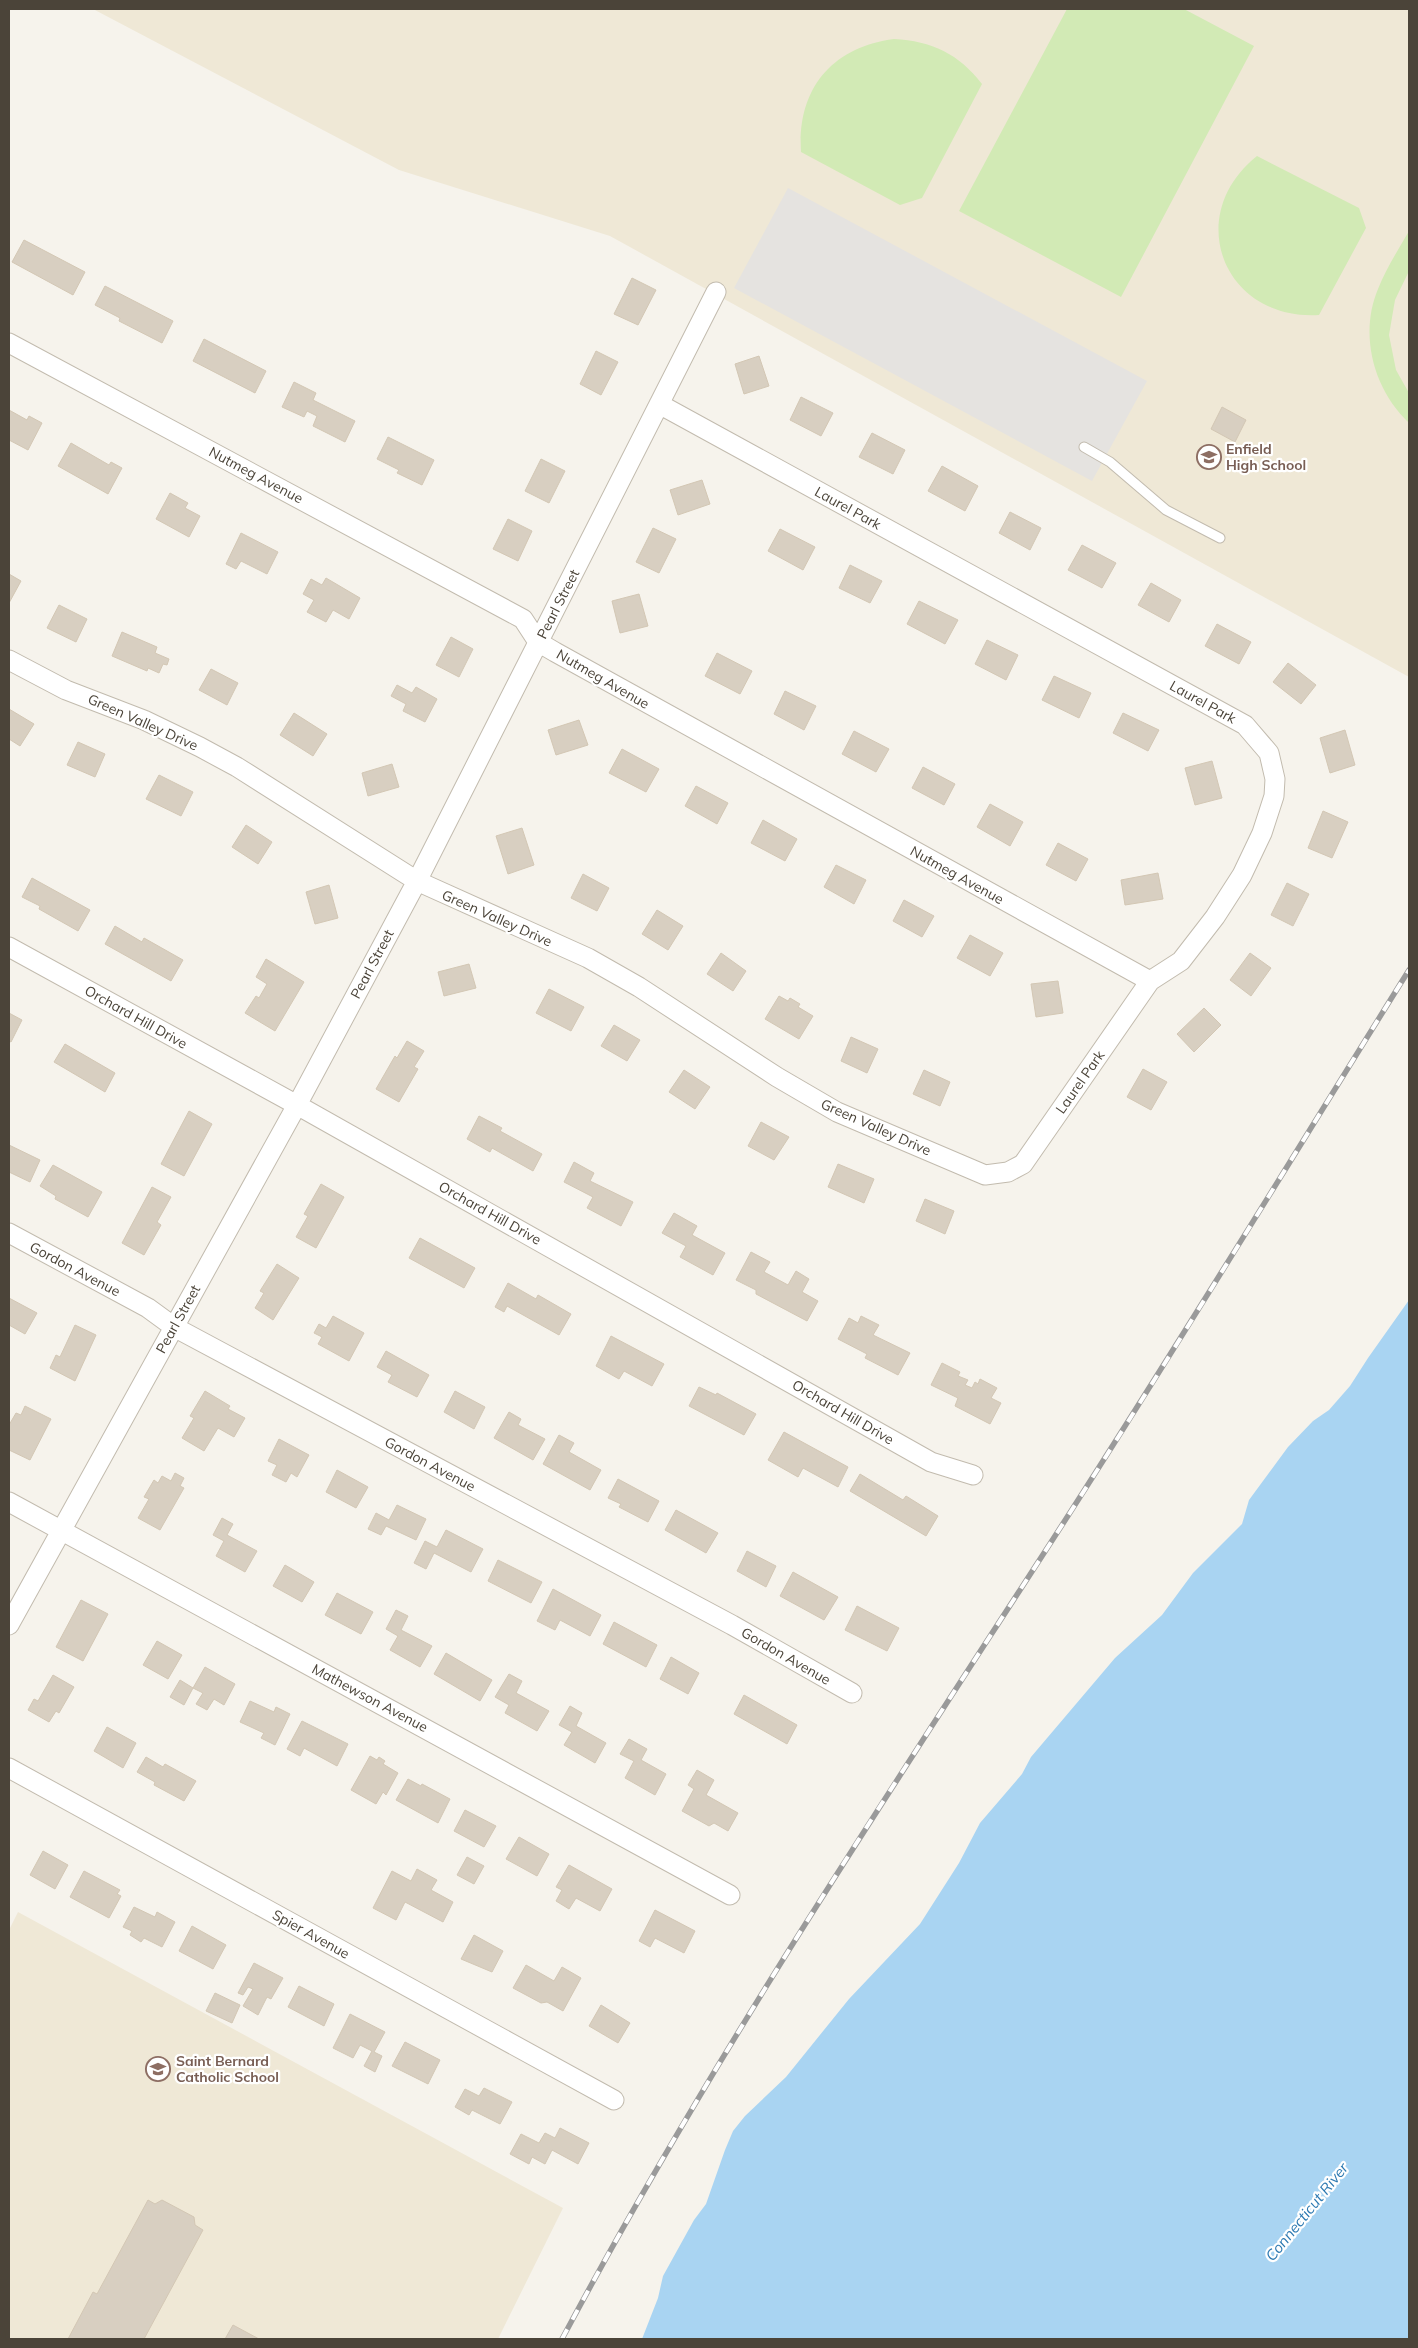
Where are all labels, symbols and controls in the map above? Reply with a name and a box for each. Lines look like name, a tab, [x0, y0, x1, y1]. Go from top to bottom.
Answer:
place label: Enfield High School	[1226, 440, 1306, 474]
street label: Nutmeg Avenue	[206, 443, 306, 507]
school or university icon: Enfield High School	[1196, 444, 1222, 470]
street label: Laurel Park	[812, 482, 885, 534]
street label: Pearl Street	[533, 566, 583, 642]
street label: Nutmeg Avenue	[553, 645, 653, 713]
street label: Laurel Park	[1167, 676, 1240, 728]
street label: Green Valley Drive	[85, 690, 201, 754]
street label: Nutmeg Avenue	[907, 842, 1007, 908]
street label: Green Valley Drive	[439, 886, 555, 950]
street label: Pearl Street	[346, 926, 398, 1002]
street label: Orchard Hill Drive	[82, 981, 190, 1053]
street label: Laurel Park	[1052, 1046, 1109, 1117]
street label: Green Valley Drive	[818, 1095, 934, 1159]
street label: Orchard Hill Drive	[436, 1177, 544, 1249]
street label: Gordon Avenue	[27, 1238, 123, 1300]
street label: Pearl Street	[152, 1281, 204, 1356]
street label: Orchard Hill Drive	[789, 1376, 897, 1448]
street label: Gordon Avenue	[382, 1433, 478, 1495]
street label: Gordon Avenue	[738, 1623, 834, 1689]
street label: Mathewson Avenue	[309, 1660, 431, 1736]
street label: Spier Avenue	[269, 1905, 353, 1963]
place label: Saint Bernard Catholic School	[176, 2052, 279, 2086]
school or university icon: Saint Bernard Catholic School	[145, 2056, 171, 2082]
water label: Connecticut River	[1261, 2158, 1352, 2265]

